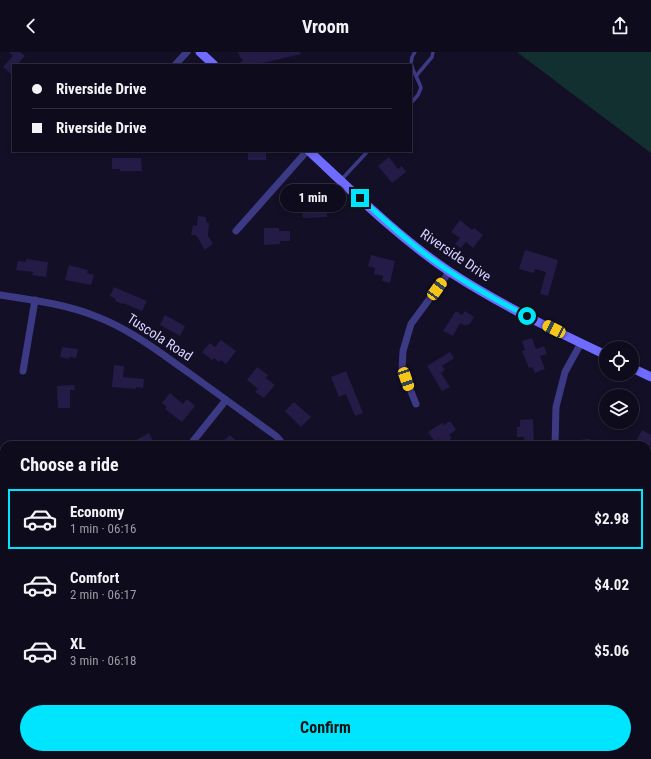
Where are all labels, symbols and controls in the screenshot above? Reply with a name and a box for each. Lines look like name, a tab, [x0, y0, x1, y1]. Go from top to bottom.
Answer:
icon: back	[20, 15, 42, 37]
icon: share	[609, 15, 631, 37]
text: Vroom	[302, 16, 349, 37]
text: Riverside Drive	[56, 80, 147, 98]
text: Riverside Drive	[56, 119, 147, 137]
callout: 1 min	[280, 184, 346, 212]
route end	[351, 189, 369, 207]
text: 1 min	[299, 190, 327, 205]
street label: Riverside Drive	[418, 226, 495, 285]
car	[425, 276, 449, 302]
route start	[518, 307, 536, 325]
street label: Tuscola Road	[124, 310, 196, 364]
car	[541, 318, 567, 340]
map controls	[599, 341, 639, 429]
button: locate	[599, 341, 639, 381]
car	[396, 366, 416, 392]
button: layers	[599, 389, 639, 429]
text: Choose a ride	[20, 454, 119, 475]
icon: car	[22, 501, 58, 537]
text: Economy	[70, 503, 124, 521]
text: $2.98	[594, 510, 629, 528]
text: 1 min · 06:16	[70, 521, 136, 536]
icon: car	[22, 567, 58, 603]
text: Comfort	[70, 569, 119, 587]
text: $4.02	[594, 576, 629, 594]
text: 2 min · 06:17	[70, 587, 136, 602]
icon: car	[22, 633, 58, 669]
text: XL	[70, 635, 86, 653]
text: $5.06	[594, 642, 629, 660]
text: 3 min · 06:18	[70, 653, 136, 668]
button: Confirm	[20, 705, 631, 751]

